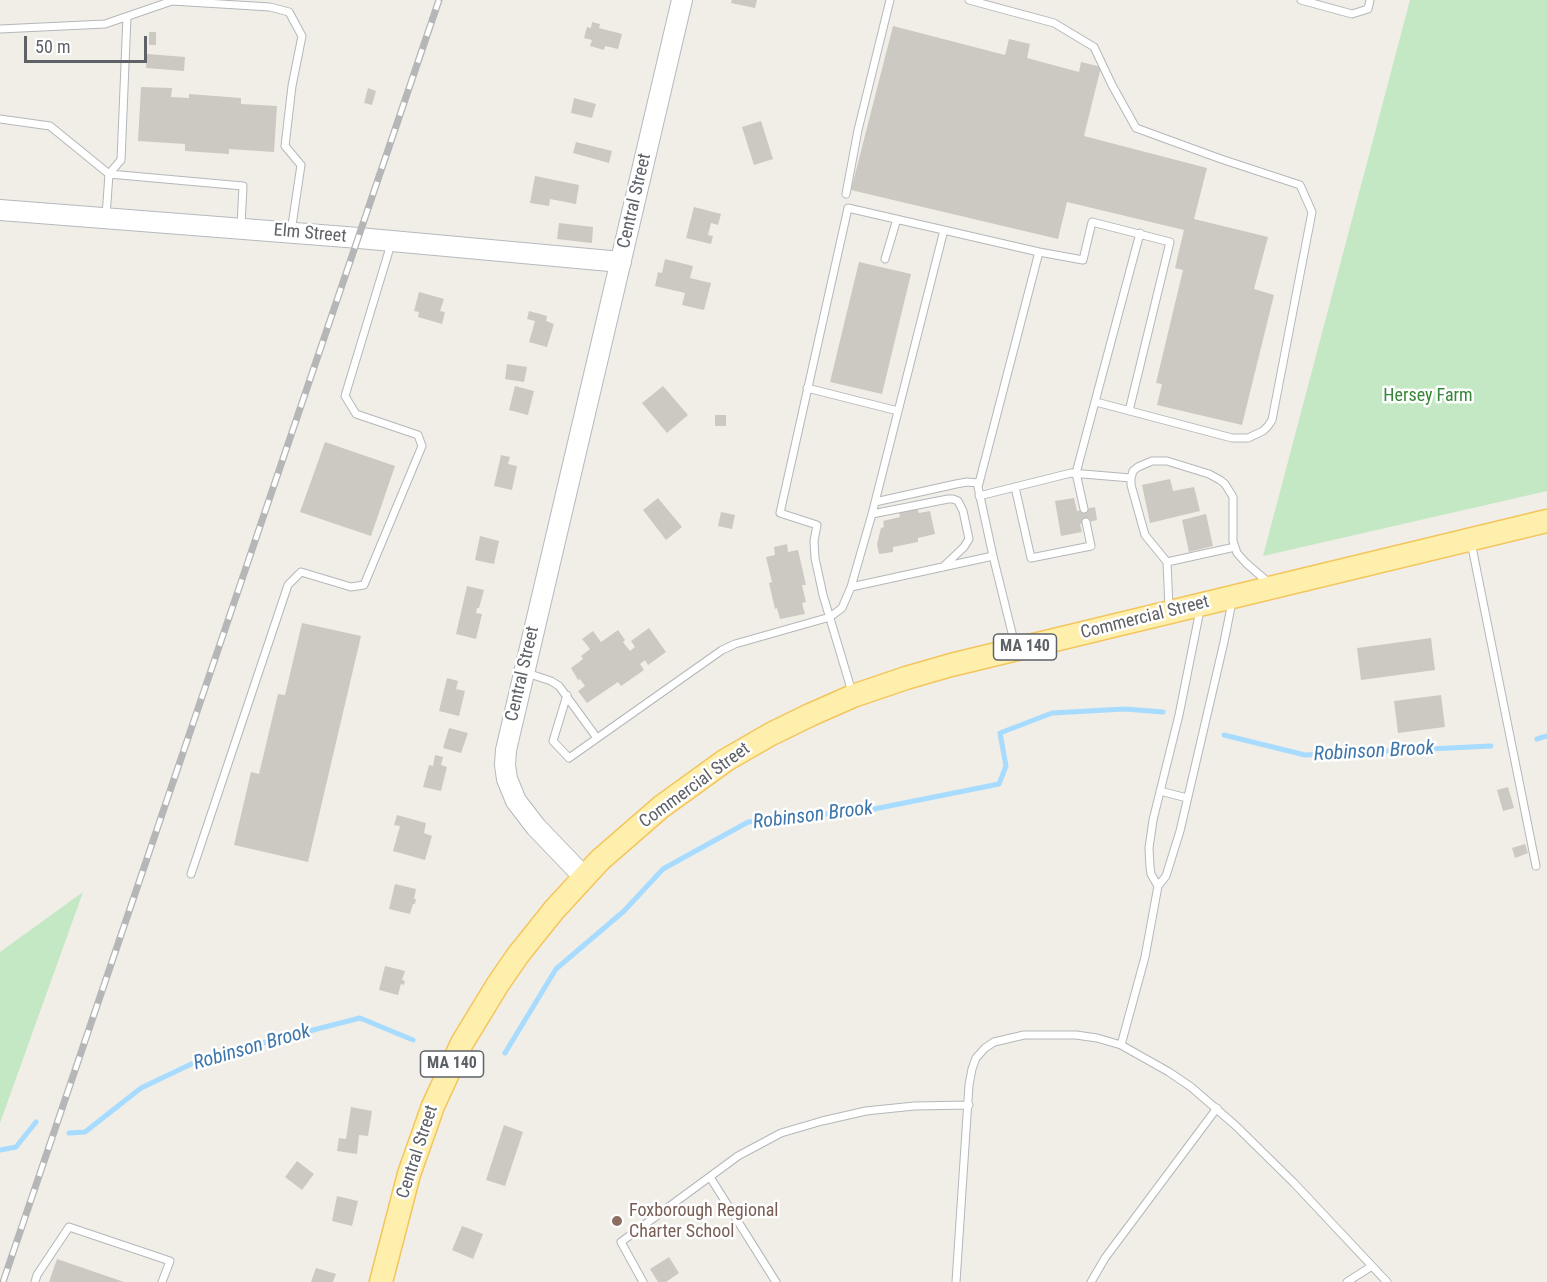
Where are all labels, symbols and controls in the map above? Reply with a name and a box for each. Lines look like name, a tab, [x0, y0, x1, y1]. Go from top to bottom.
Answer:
scale bar	[27, 24, 150, 62]
text: 50 m	[35, 36, 70, 57]
street label: Central Street	[614, 151, 656, 251]
street label: Elm Street	[273, 220, 347, 248]
park label: Hersey Farm	[1383, 385, 1473, 407]
street label: Commercial Street	[1079, 592, 1211, 644]
street label: Central Street	[502, 624, 544, 724]
road number: MA 140	[994, 634, 1056, 660]
water label: Robinson Brook	[1313, 737, 1435, 767]
street label: Commercial Street	[635, 739, 755, 833]
water label: Robinson Brook	[752, 797, 874, 835]
water label: Robinson Brook	[191, 1020, 313, 1076]
road number: MA 140	[420, 1051, 484, 1077]
street label: Central Street	[393, 1103, 443, 1201]
place label: Foxborough Regional Charter School	[629, 1200, 778, 1242]
marker: Foxborough Regional Charter School	[610, 1214, 624, 1228]

